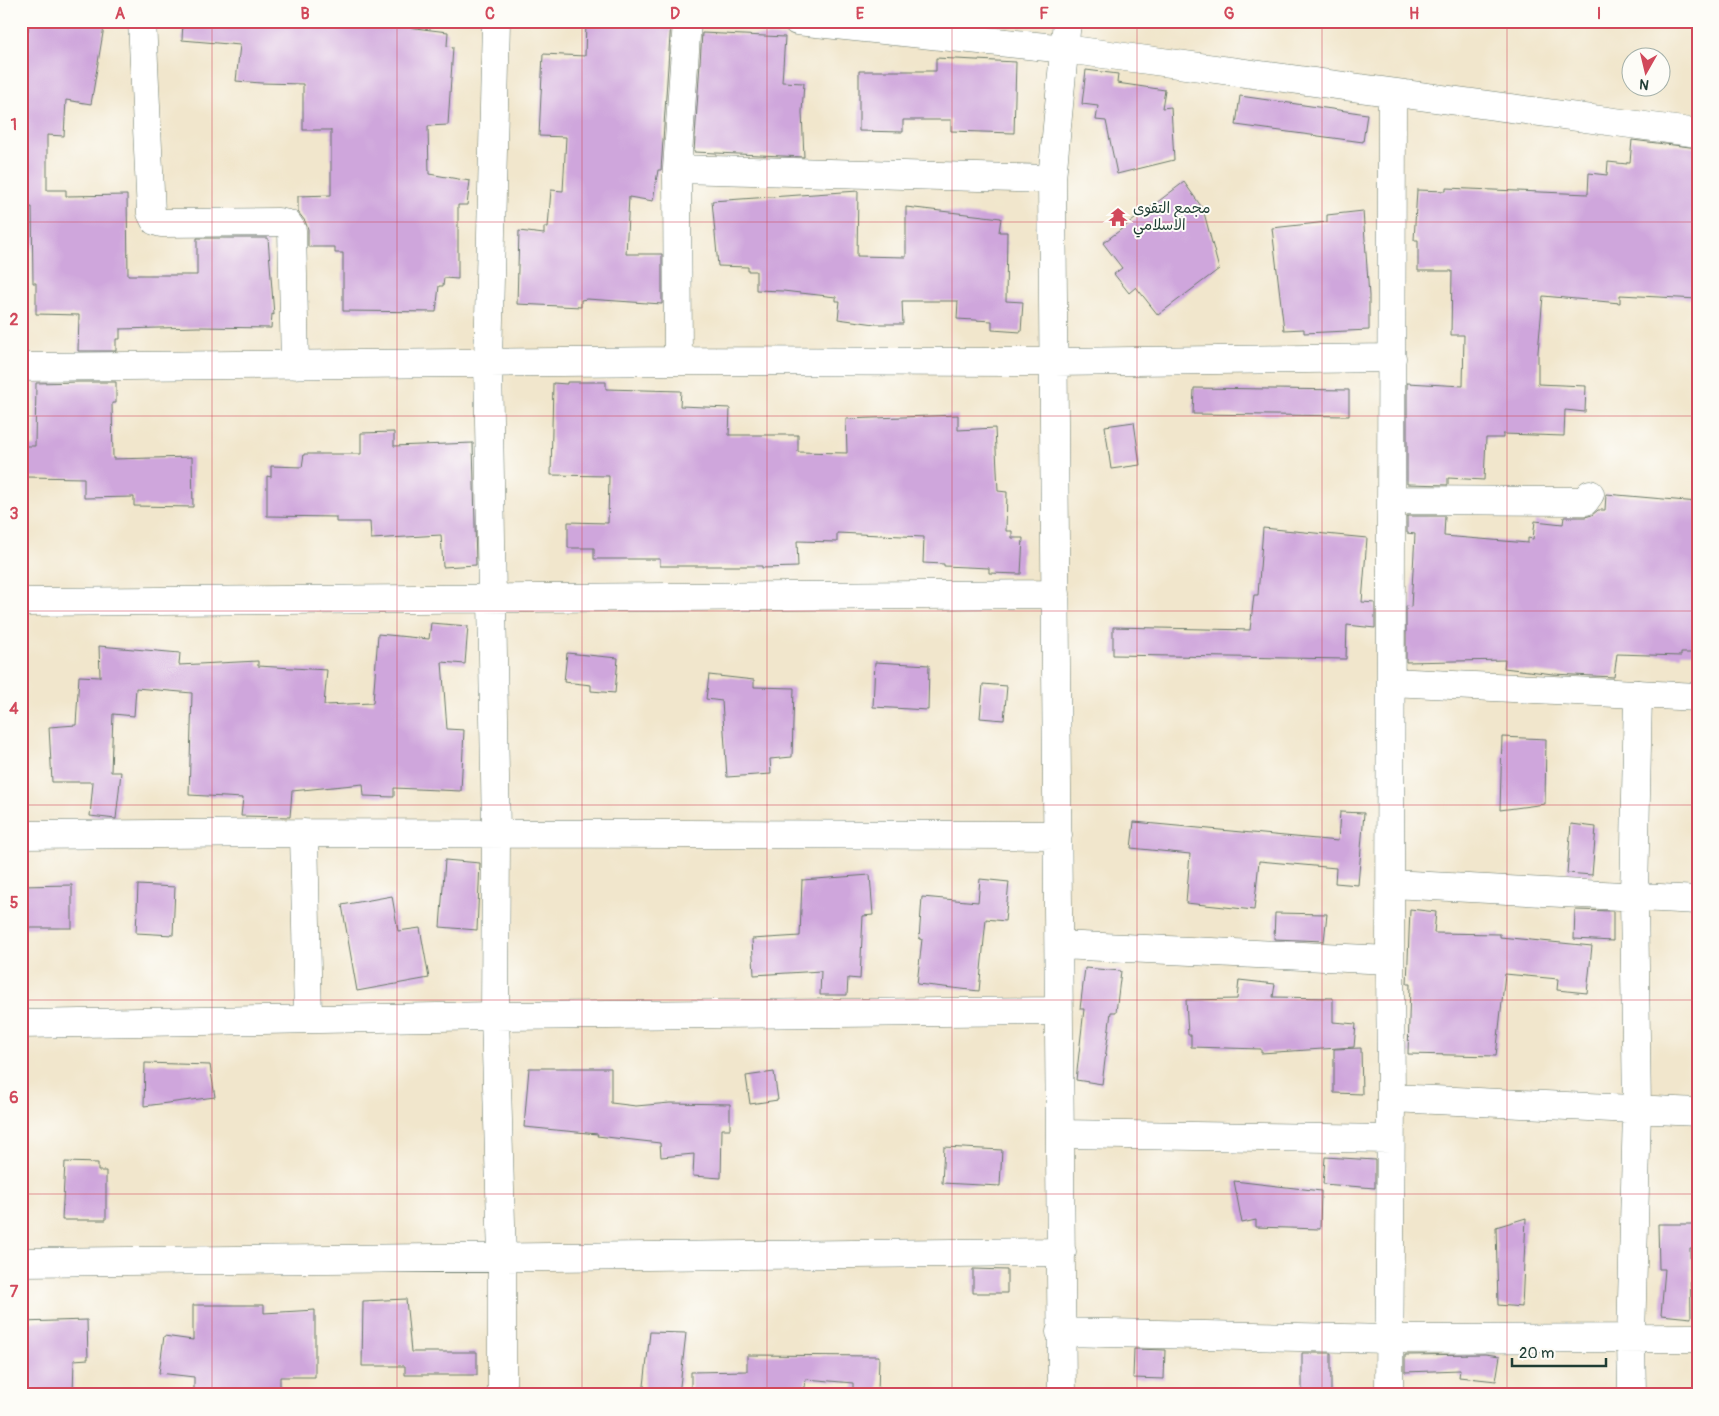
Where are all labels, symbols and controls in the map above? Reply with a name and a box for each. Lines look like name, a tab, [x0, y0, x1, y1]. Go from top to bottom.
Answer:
text: A	[115, 4, 126, 24]
text: B	[300, 4, 310, 24]
text: C	[485, 4, 495, 24]
text: D	[670, 4, 680, 24]
text: E	[856, 4, 865, 24]
text: F	[1039, 4, 1049, 24]
text: G	[1224, 4, 1235, 24]
text: H	[1409, 4, 1419, 24]
text: I	[1597, 4, 1601, 24]
north arrow	[1622, 48, 1672, 98]
text: N	[1638, 75, 1650, 93]
text: 1	[11, 115, 17, 135]
place label: مجمع التقوى الاسلامي	[1133, 199, 1210, 238]
temple icon: مجمع التقوى الاسلامي	[1107, 206, 1129, 228]
text: 2	[10, 310, 19, 330]
text: 3	[10, 504, 19, 524]
text: 4	[9, 699, 19, 719]
text: 5	[10, 893, 19, 913]
text: 6	[9, 1088, 19, 1108]
text: 7	[10, 1282, 19, 1302]
scale bar	[1512, 1336, 1605, 1368]
text: 20 m	[1519, 1344, 1554, 1363]

